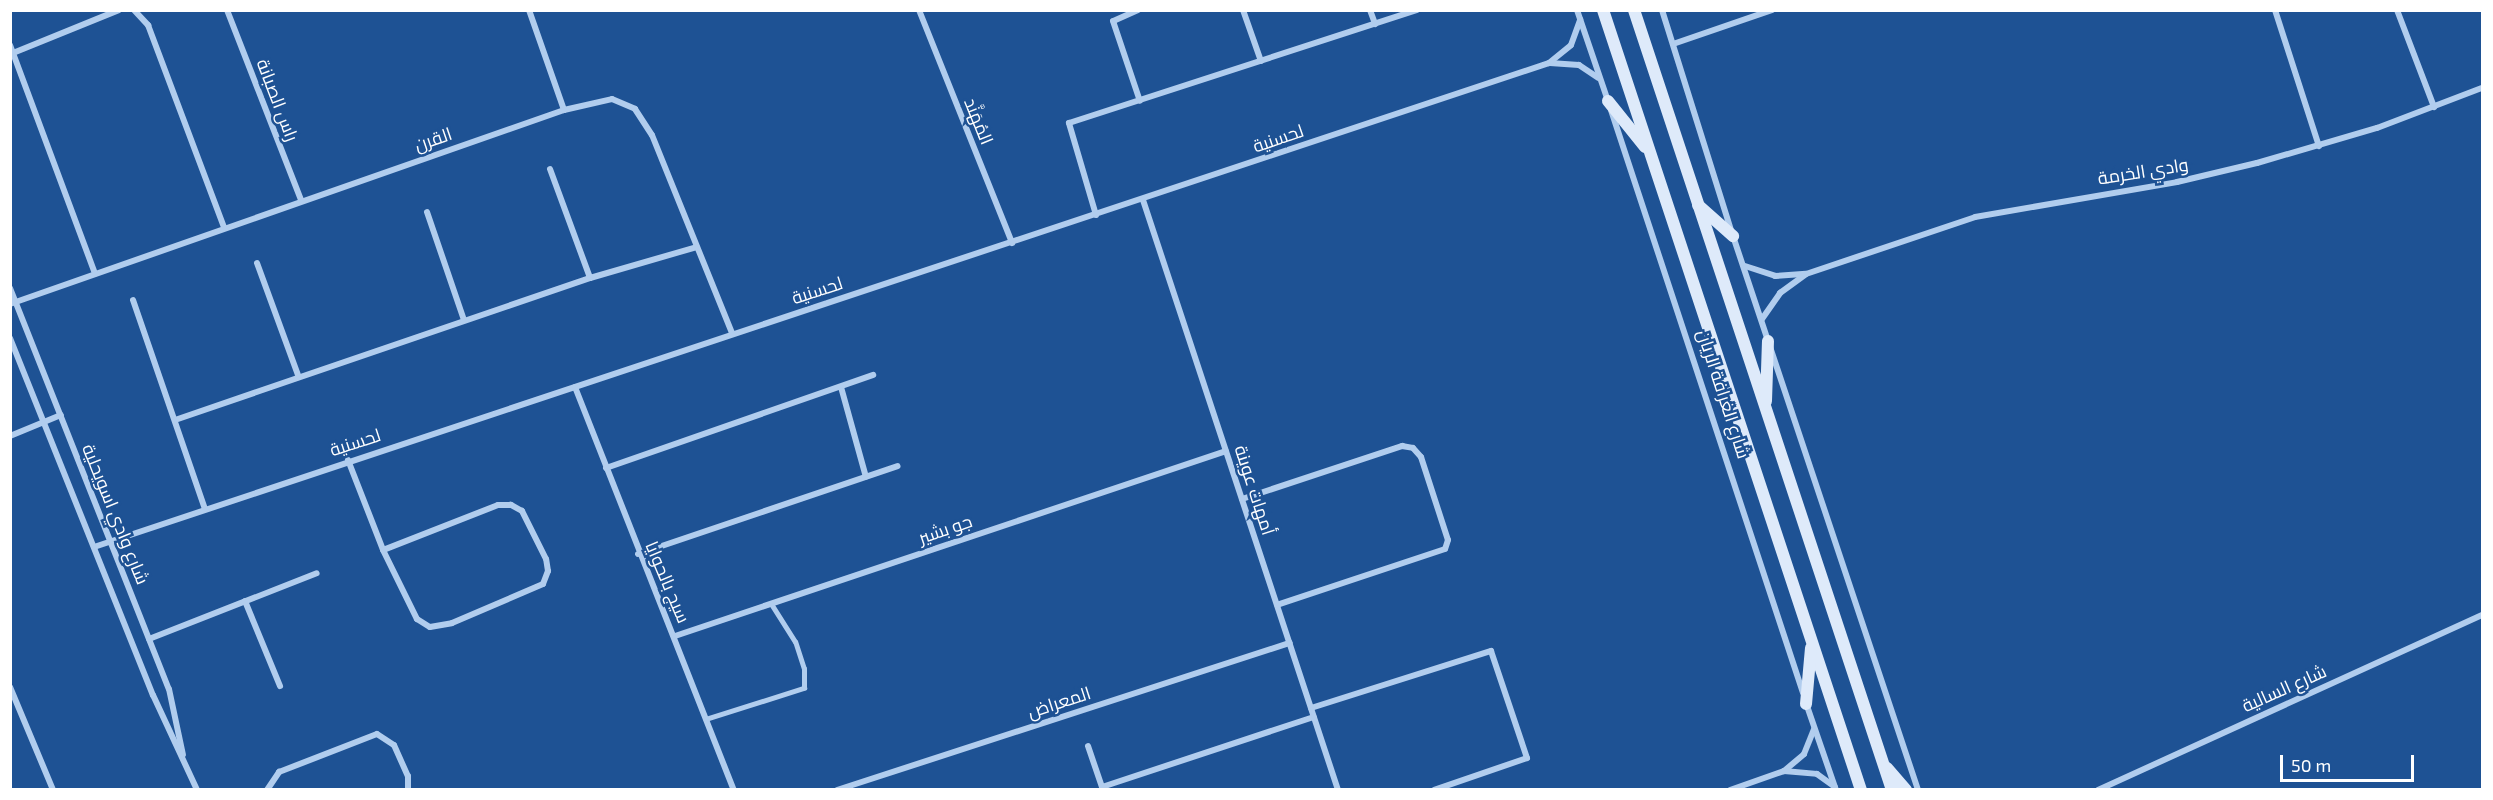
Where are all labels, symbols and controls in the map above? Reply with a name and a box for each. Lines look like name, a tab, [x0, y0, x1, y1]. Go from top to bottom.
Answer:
street label: راس الصبانة	[252, 56, 304, 144]
street label: المُهَنَّد	[960, 94, 998, 148]
street label: لحسنية	[1250, 119, 1306, 157]
street label: القرن	[411, 122, 455, 156]
street label: وادي الخرمة	[2096, 153, 2190, 189]
street label: لحسنية	[789, 272, 845, 308]
street label: شارع الغرافة الريان	[1693, 327, 1755, 461]
street label: لحسنية	[327, 424, 383, 460]
street label: شارع وادي اسويحلية	[78, 441, 154, 587]
street label: أمهات عوينة	[1230, 442, 1280, 538]
street label: جو بشير	[915, 510, 975, 548]
street label: سيج بالحوايا	[641, 538, 695, 626]
street label: شارع السالية	[2238, 660, 2330, 716]
street label: المعراض	[1025, 682, 1093, 722]
scale bar	[2283, 743, 2416, 781]
text: 50 m	[2291, 754, 2331, 776]

